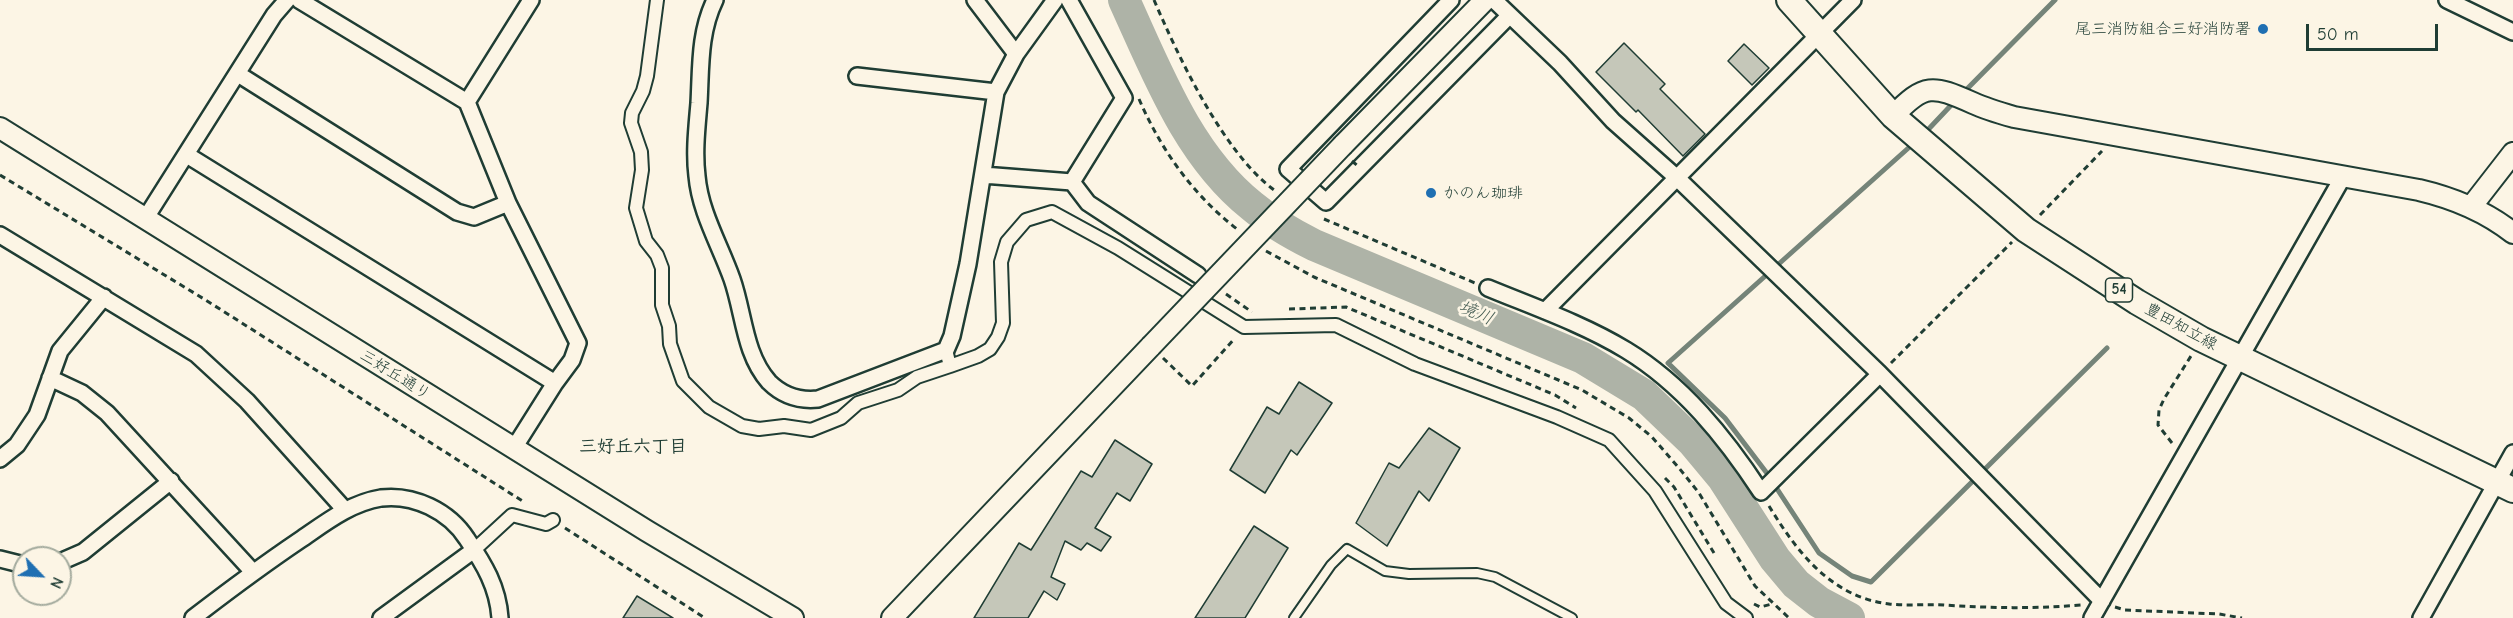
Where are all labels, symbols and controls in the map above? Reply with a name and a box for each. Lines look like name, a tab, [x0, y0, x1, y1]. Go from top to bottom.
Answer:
scale bar	[2309, 12, 2441, 50]
place label: 尾三消防組合三好消防署	[2075, 19, 2251, 39]
marker: 尾三消防組合三好消防署	[2256, 22, 2270, 36]
text: 50 m	[2317, 24, 2359, 45]
place label: かのん珈琲	[1443, 183, 1523, 203]
marker: かのん珈琲	[1424, 186, 1438, 200]
road number: 54	[2106, 278, 2132, 302]
water label: 境川	[1455, 296, 1497, 330]
street label: 豊田知立線	[2141, 299, 2221, 355]
street label: 三好丘通り	[356, 346, 434, 404]
district label: 三好丘六丁目	[579, 436, 687, 458]
north arrow	[12, 546, 72, 606]
text: N	[46, 574, 67, 591]

